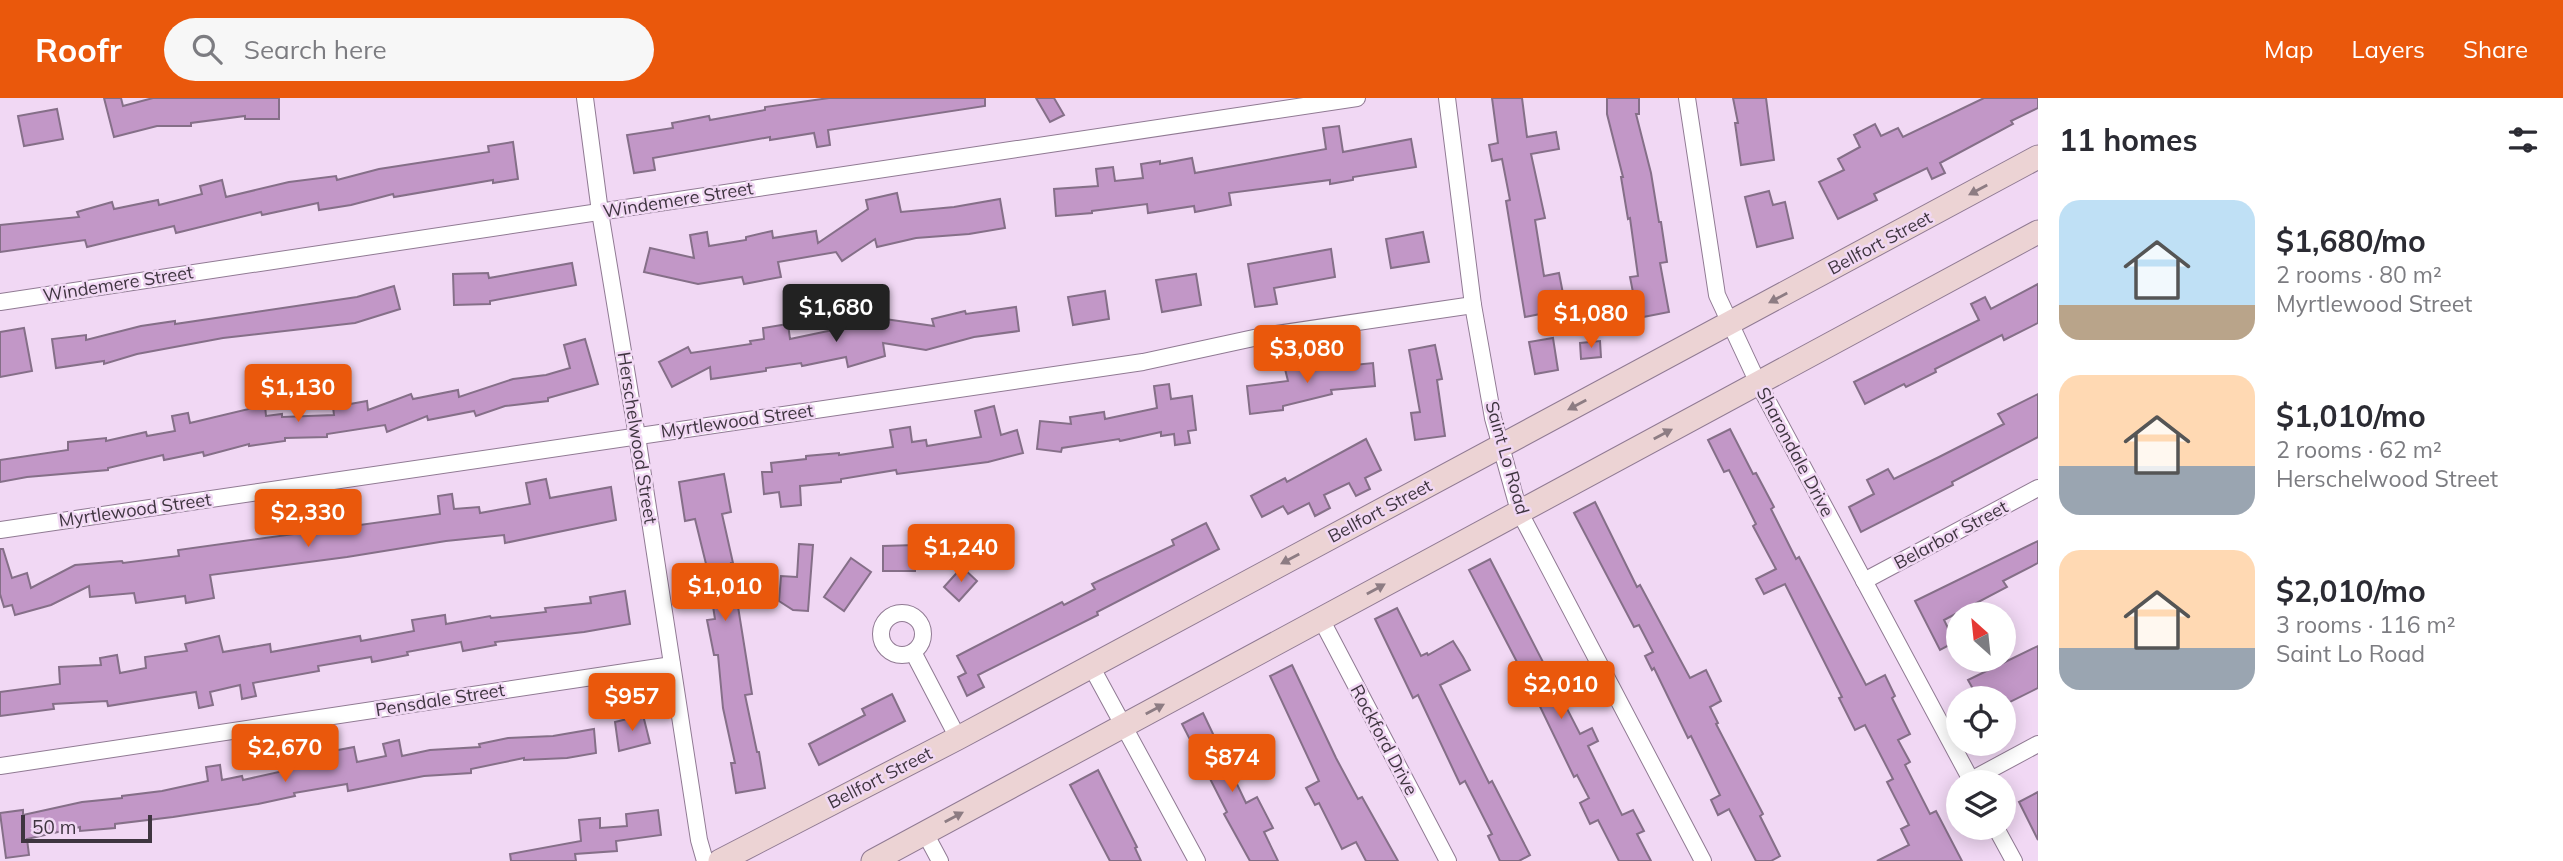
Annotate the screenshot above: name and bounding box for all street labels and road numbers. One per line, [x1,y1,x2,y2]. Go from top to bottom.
street label: Windemere Street [601,176,755,223]
street label: Bellfort Street [1824,206,1936,280]
street label: Windemere Street [41,260,195,307]
street label: Herschelwood Street [613,350,662,526]
street label: Sharondale Drive [1752,383,1839,521]
street label: Myrtlewood Street [659,398,815,443]
street label: Saint Lo Road [1480,399,1535,517]
street label: Bellfort Street [1324,474,1436,548]
street label: Myrtlewood Street [57,487,213,532]
street label: Belarbor Street [1890,495,2012,574]
street label: Pensdale Street [374,678,506,721]
street label: Rockford Drive [1346,680,1423,799]
street label: Bellfort Street [824,741,936,814]

